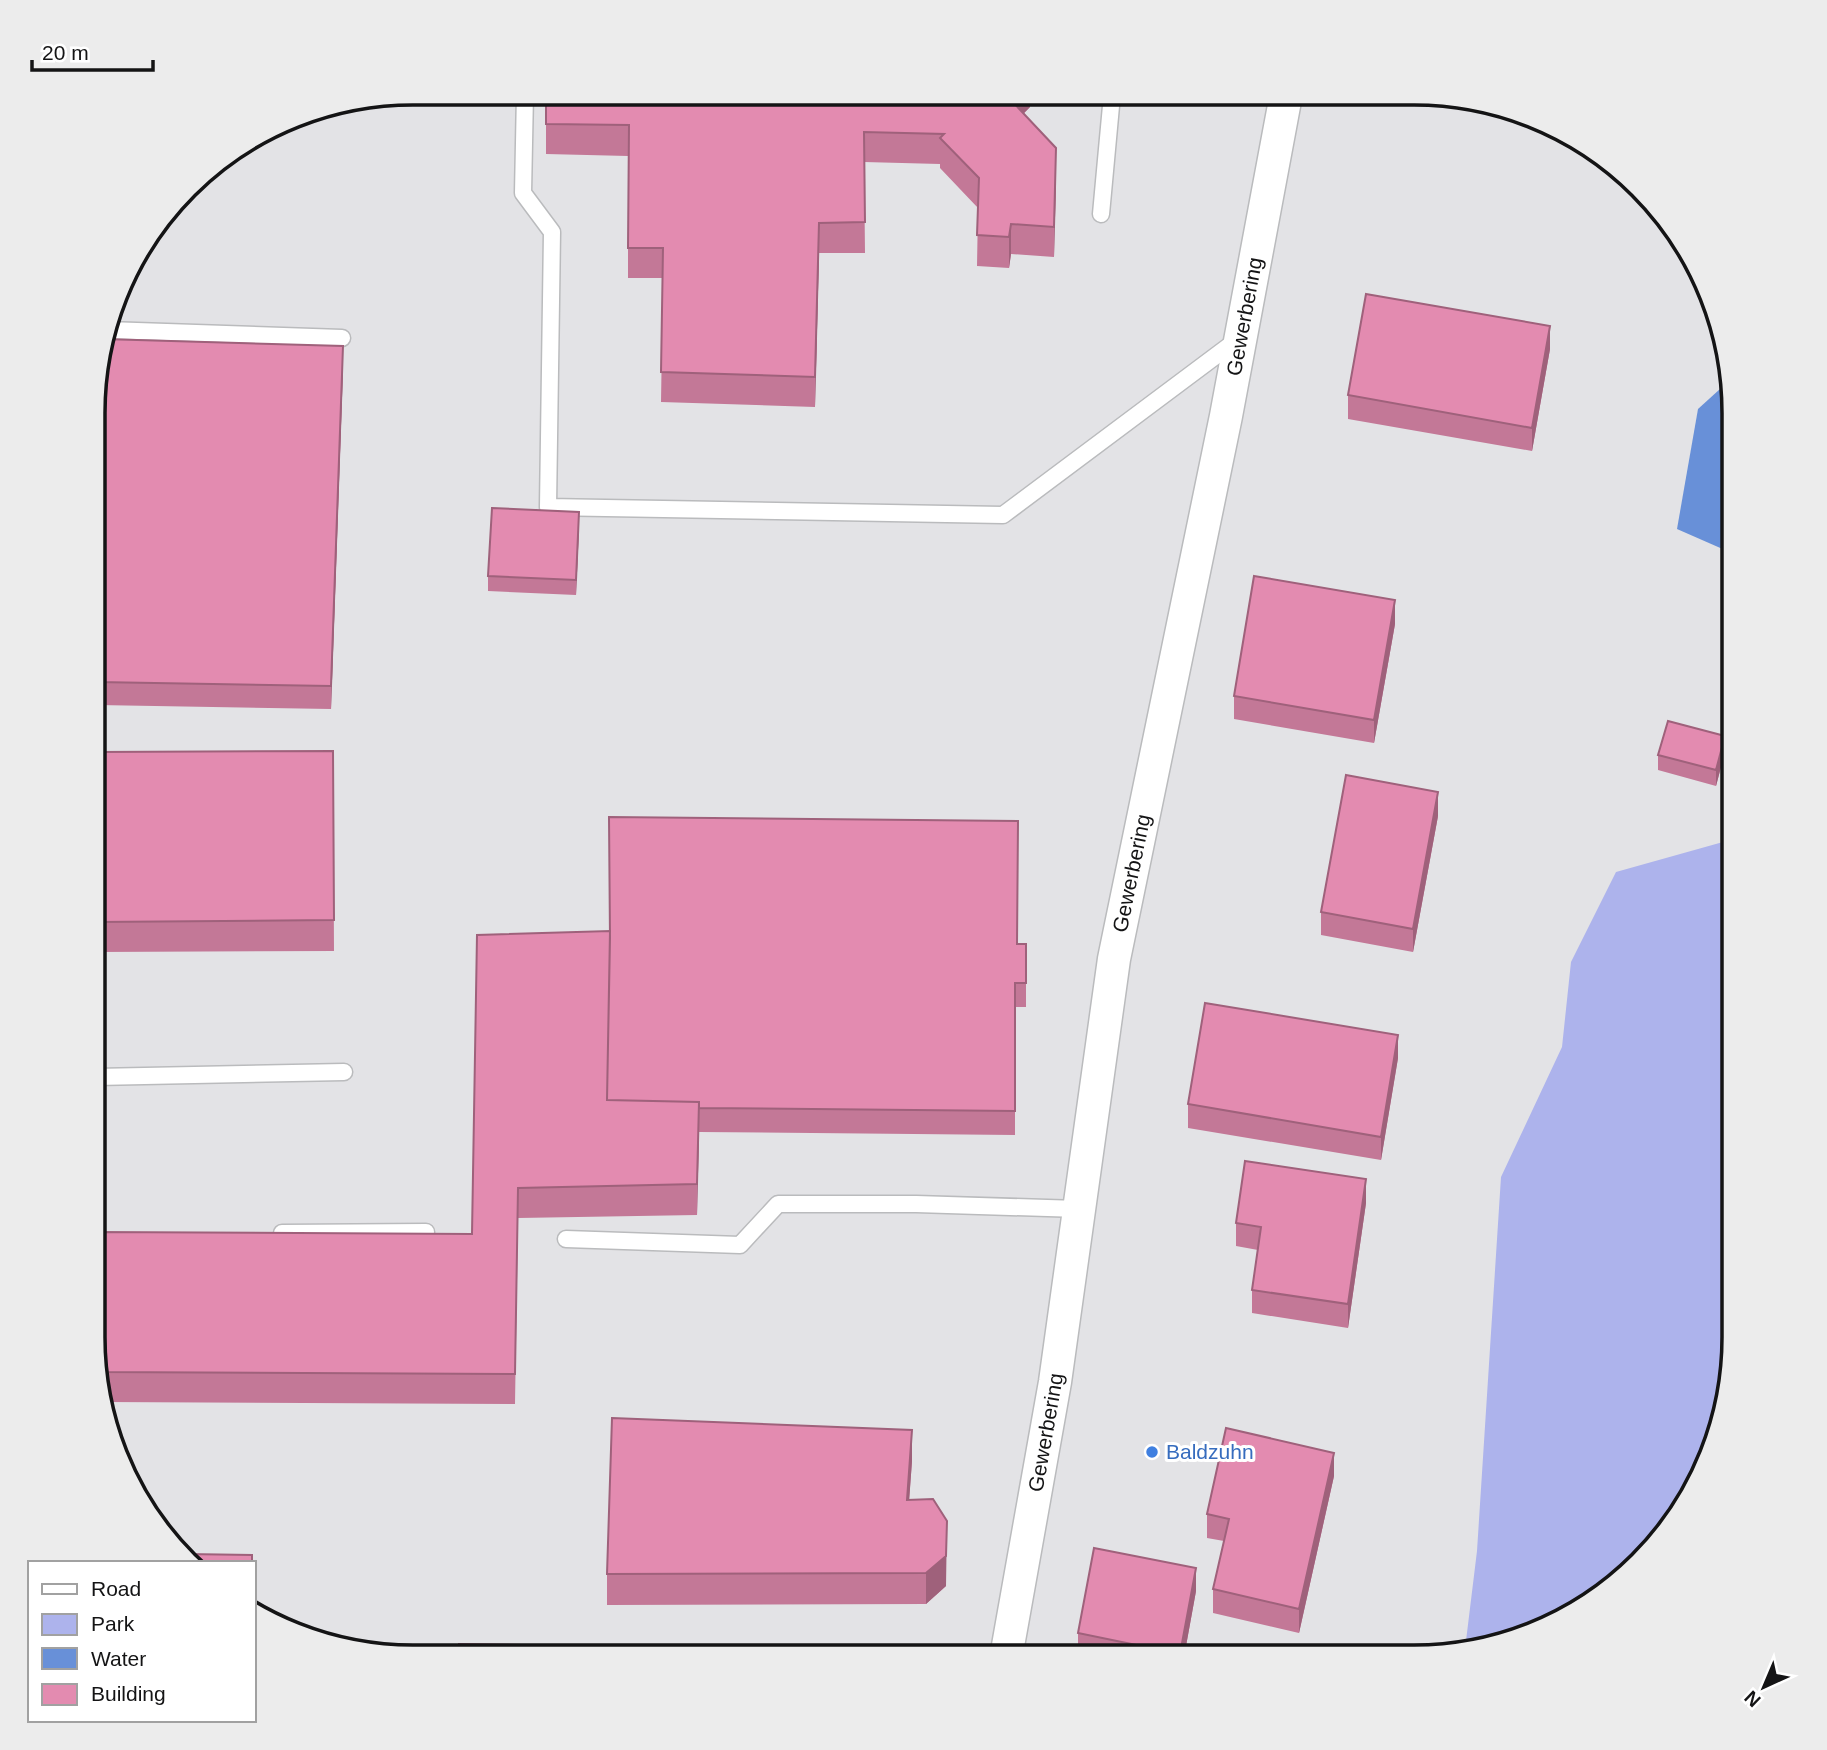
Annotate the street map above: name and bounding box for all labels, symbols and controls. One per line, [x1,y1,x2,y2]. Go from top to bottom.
scale bar [32,28,152,72]
text: 20 m [42,41,89,64]
street label: Gewerbering [1222,255,1266,378]
street label: Gewerbering [1108,812,1155,934]
street label: Gewerbering [1024,1372,1067,1494]
place label: Baldzuhn [1166,1440,1254,1463]
marker: Baldzuhn [1144,1444,1160,1460]
legend [28,1561,256,1722]
text: Road [91,1577,141,1600]
text: Park [91,1612,135,1635]
text: Water [91,1647,146,1670]
north arrow [1729,1652,1799,1722]
text: Building [91,1682,166,1705]
text: N [1740,1687,1765,1711]

